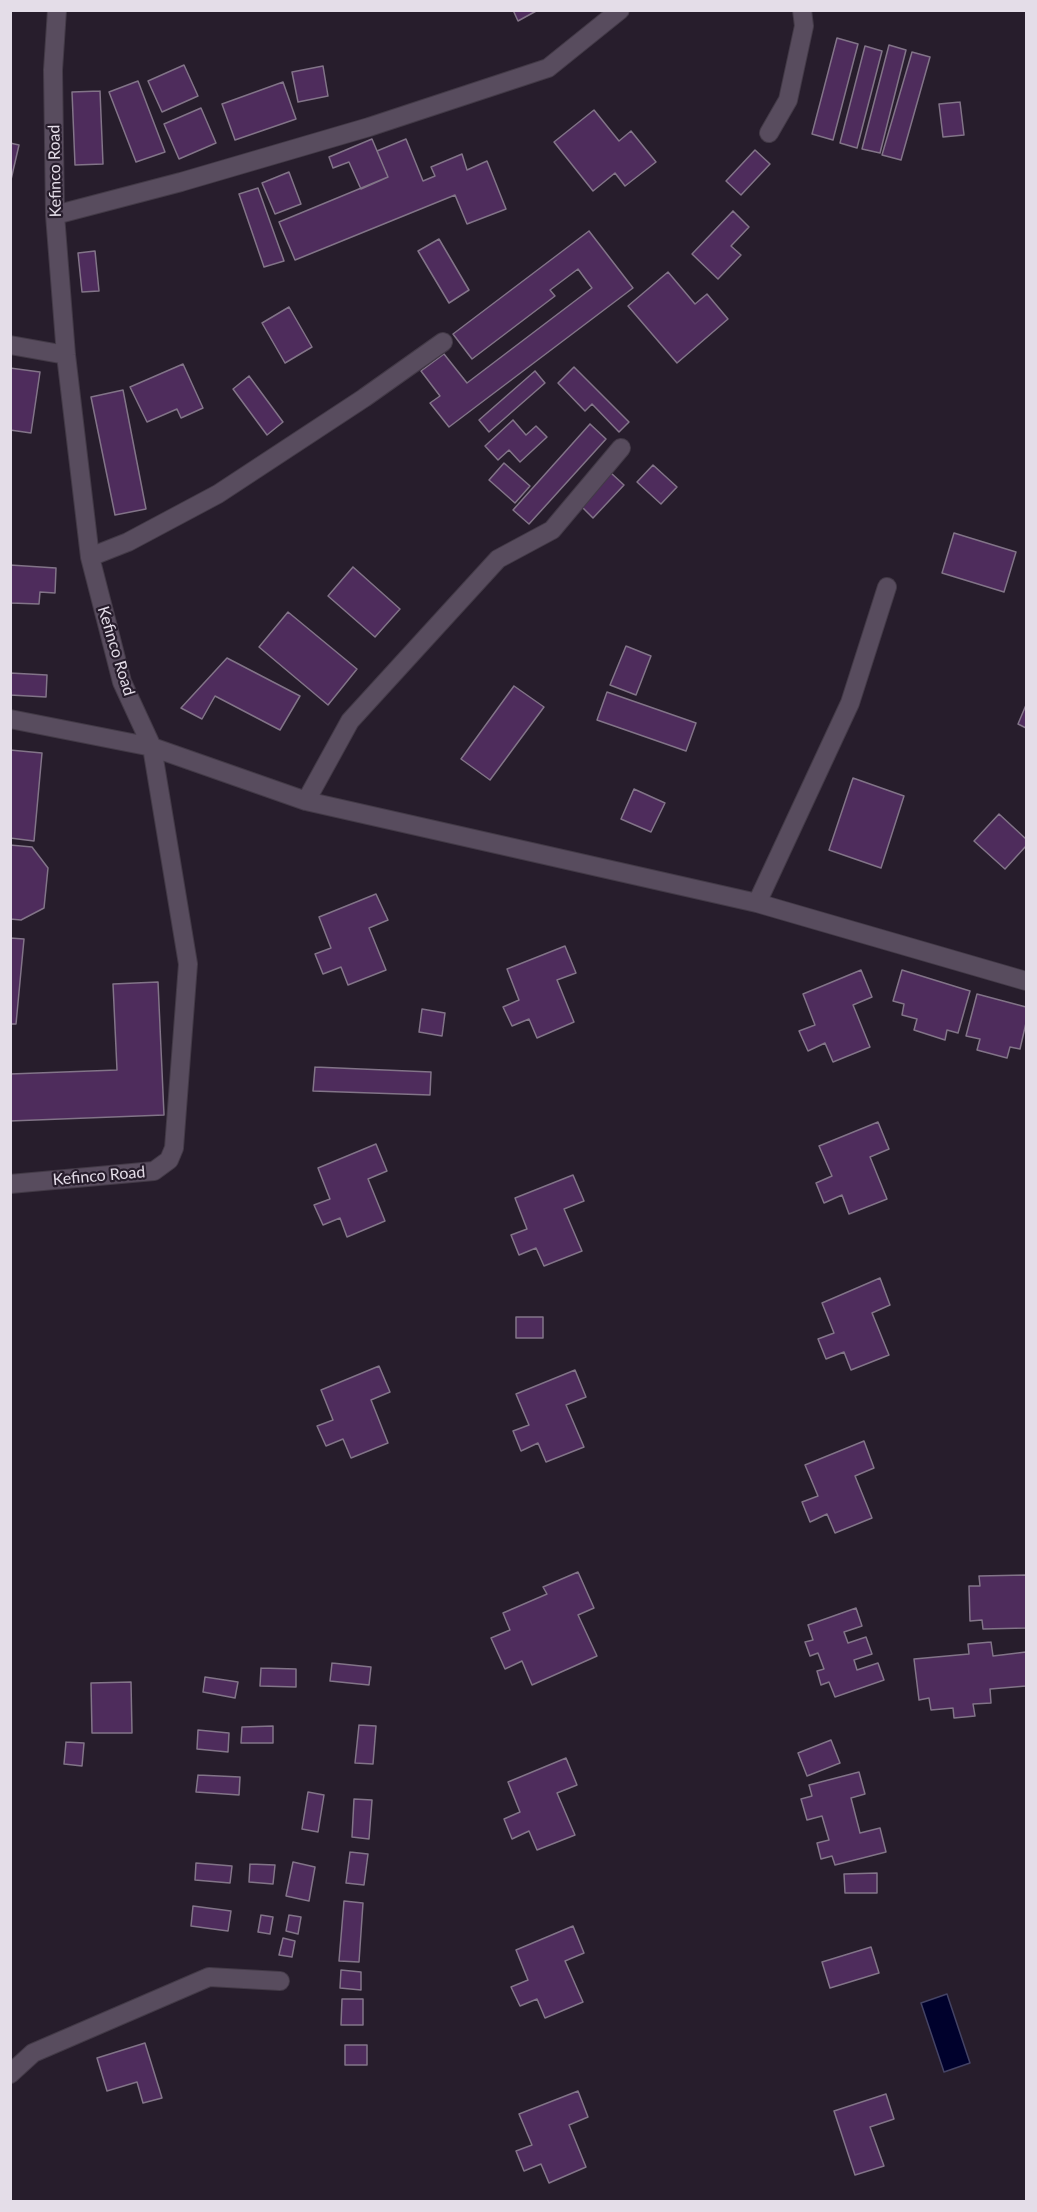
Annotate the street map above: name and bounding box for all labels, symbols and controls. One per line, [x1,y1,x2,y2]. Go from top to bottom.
street label: Kefinco Road [45,125,65,217]
street label: Kefinco Road [93,604,139,698]
street label: Kefinco Road [52,1162,146,1190]

